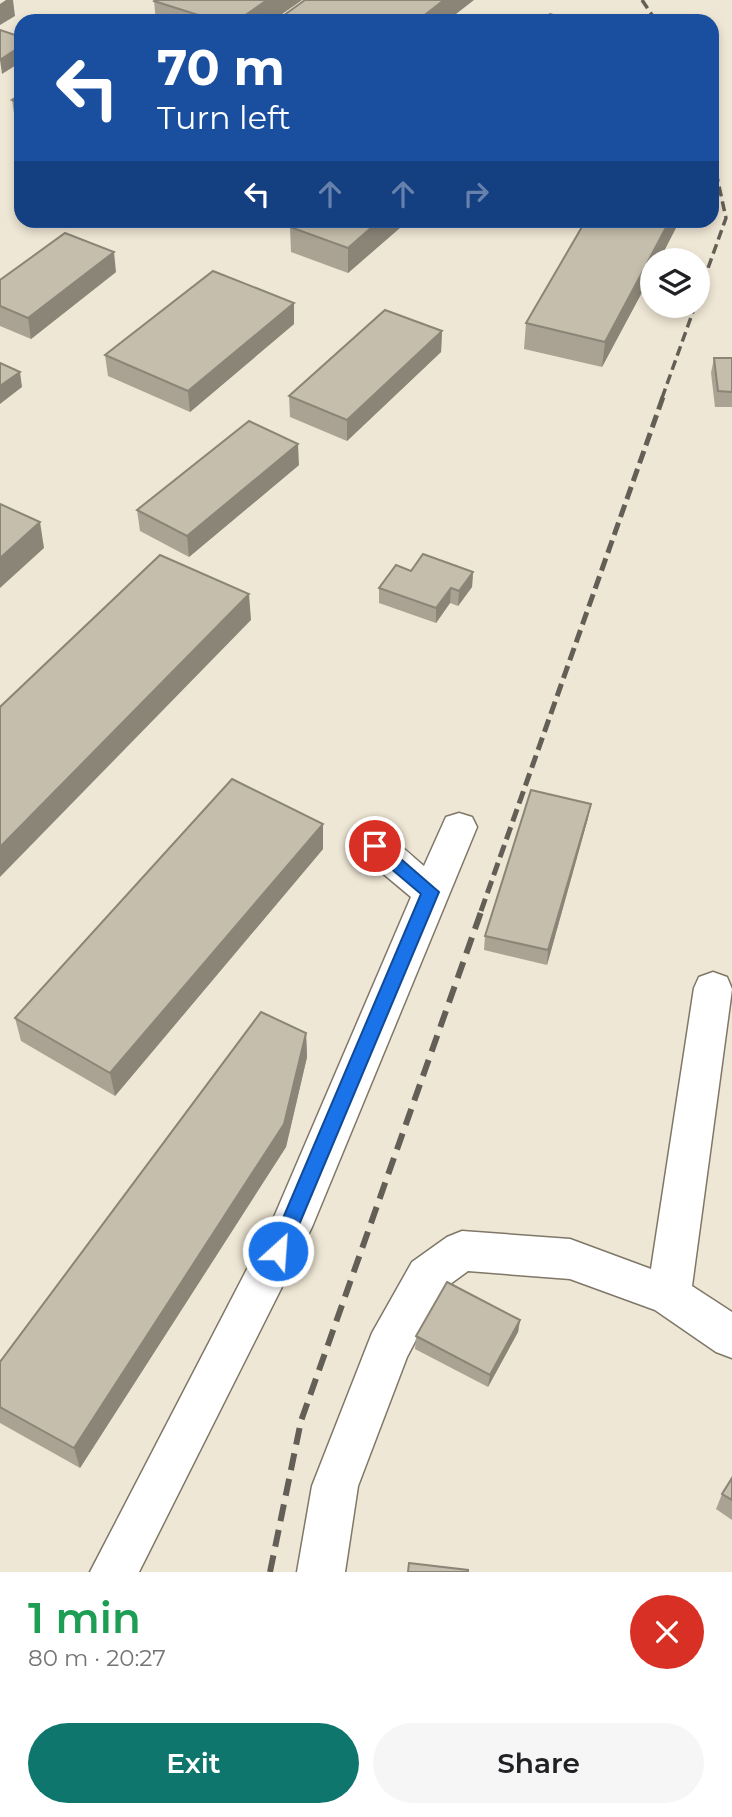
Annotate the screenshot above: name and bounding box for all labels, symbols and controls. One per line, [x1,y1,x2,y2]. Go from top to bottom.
text: 70 m [157,38,285,97]
icon: left [42,42,133,133]
text: Turn left [157,98,291,137]
icon: left [238,175,276,213]
icon: ahead [311,175,349,213]
icon: ahead [384,175,422,213]
icon: right [457,175,495,213]
map controls [640,248,710,318]
button: layers [640,248,710,318]
pin [345,816,405,876]
icon: arrive [356,827,394,865]
position arrow [241,1214,315,1288]
text: 1 min [28,1592,141,1644]
button: close [630,1595,704,1669]
text: 80 m · 20:27 [28,1644,166,1672]
button: Exit [28,1723,359,1803]
button: Share [373,1723,704,1803]

